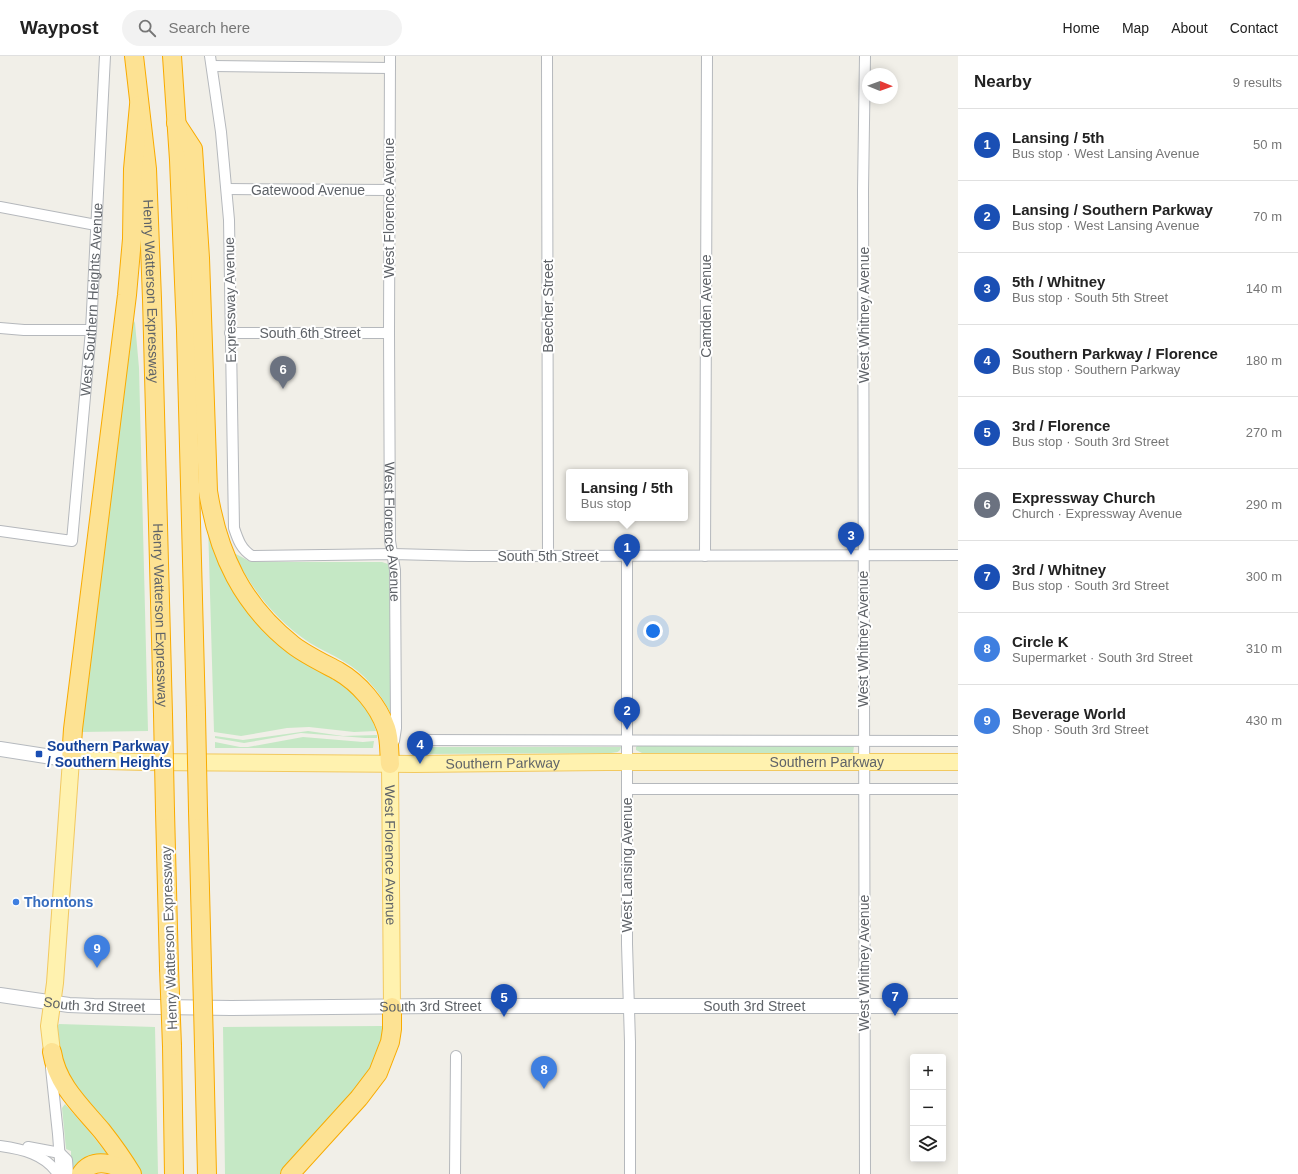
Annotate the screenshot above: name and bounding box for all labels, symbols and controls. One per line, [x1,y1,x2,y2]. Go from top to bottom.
search box [122,10,402,46]
text: Waypost [20,17,98,38]
icon: search [136,17,158,39]
text: Search here [168,19,250,36]
text: Home [1063,20,1100,36]
text: Map [1122,20,1149,36]
text: About [1171,20,1208,36]
text: Contact [1230,20,1278,36]
north arrow [862,68,898,104]
text: Nearby [974,72,1032,91]
text: 9 results [1233,75,1282,90]
text: Lansing / 5th [1012,129,1105,146]
text: 1 [983,137,991,152]
text: 50 m [1253,137,1282,152]
street label: West Florence Avenue [381,138,397,278]
text: Bus stop · West Lansing Avenue [1012,146,1199,161]
street label: Gatewood Avenue [251,182,365,198]
street label: Henry Watterson Expressway [140,199,162,383]
text: Lansing / Southern Parkway [1012,201,1213,218]
street label: West Southern Heights Avenue [77,202,106,397]
text: 2 [983,209,991,224]
text: 70 m [1253,209,1282,224]
text: Bus stop · West Lansing Avenue [1012,218,1199,233]
street label: Expressway Avenue [221,237,239,363]
street label: West Whitney Avenue [856,247,872,383]
street label: Camden Avenue [698,254,714,358]
street label: Beecher Street [540,259,556,353]
text: 5th / Whitney [1012,273,1105,290]
text: 3 [983,281,991,296]
text: 140 m [1246,281,1282,296]
text: Bus stop · South 5th Street [1012,290,1168,305]
street label: South 6th Street [259,325,361,341]
text: Southern Parkway / Florence [1012,345,1218,362]
text: 4 [983,353,991,368]
text: 180 m [1246,353,1282,368]
pin: 6 [270,356,296,389]
text: Bus stop · Southern Parkway [1012,362,1180,377]
text: 3rd / Florence [1012,417,1110,434]
text: 5 [983,425,991,440]
text: 270 m [1246,425,1282,440]
text: Bus stop · South 3rd Street [1012,434,1169,449]
street label: West Florence Avenue [382,462,403,602]
popup [566,469,688,521]
text: Lansing / 5th [581,479,673,496]
text: Expressway Church [1012,489,1155,506]
text: Bus stop [581,496,631,511]
text: 6 [983,497,991,512]
text: 290 m [1246,497,1282,512]
text: Church · Expressway Avenue [1012,506,1182,521]
pin: 3 [838,522,864,555]
street label: Henry Watterson Expressway [150,523,171,707]
pin: 1 [614,534,640,567]
street label: South 5th Street [497,548,599,564]
text: 3rd / Whitney [1012,561,1106,578]
text: 7 [983,569,991,584]
text: 300 m [1246,569,1282,584]
street label: West Whitney Avenue [855,571,871,707]
text: Bus stop · South 3rd Street [1012,578,1169,593]
your location [643,621,663,641]
text: Circle K [1012,633,1069,650]
text: 8 [983,641,991,656]
text: 310 m [1246,641,1282,656]
text: Supermarket · South 3rd Street [1012,650,1193,665]
pin: 2 [614,697,640,730]
text: Beverage World [1012,705,1126,722]
text: 9 [983,713,991,728]
text: 430 m [1246,713,1282,728]
text: Shop · South 3rd Street [1012,722,1149,737]
pin: 4 [407,731,433,764]
place label: Southern Parkway / Southern Heights [47,738,172,770]
marker: Southern Parkway / Southern Heights [34,749,44,759]
street label: Southern Parkway [445,754,560,772]
street label: Southern Parkway [770,754,884,770]
street label: West Florence Avenue [382,785,399,926]
street label: West Lansing Avenue [619,797,635,932]
street label: Henry Watterson Expressway [158,846,180,1030]
place label: Thorntons [24,894,93,910]
street label: West Whitney Avenue [856,895,872,1031]
marker: Thorntons [11,897,21,907]
pin: 9 [84,935,110,968]
pin: 7 [882,983,908,1016]
pin: 5 [491,984,517,1017]
street label: South 3rd Street [42,993,146,1015]
street label: South 3rd Street [379,998,481,1015]
street label: South 3rd Street [703,998,805,1014]
map controls [910,1054,946,1162]
button: + [910,1054,946,1090]
pin: 8 [531,1056,557,1089]
button: − [910,1090,946,1126]
button: layers [910,1126,946,1162]

